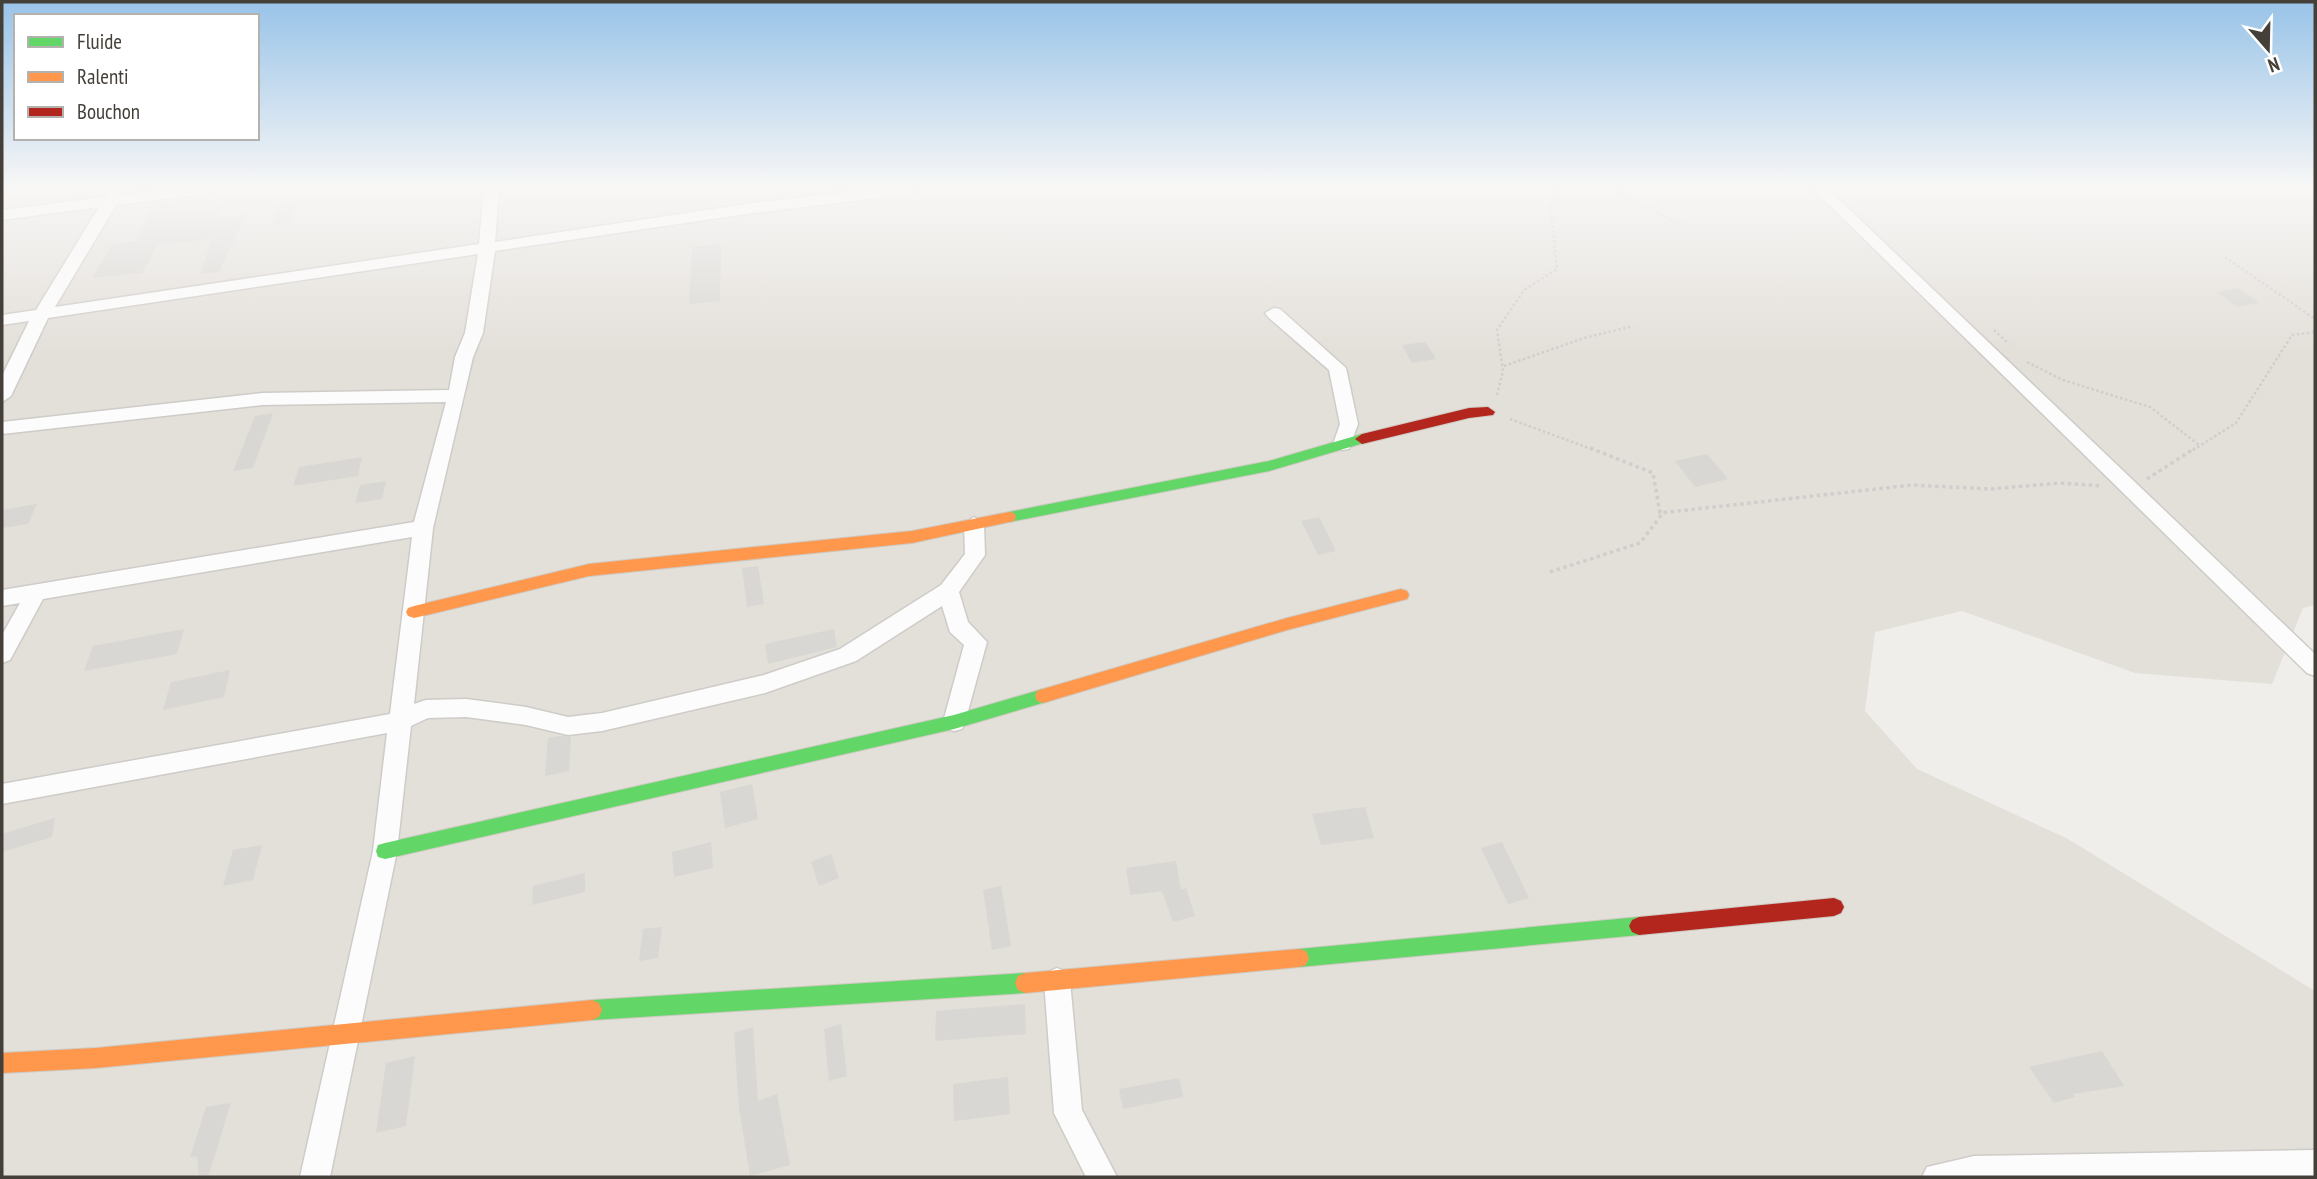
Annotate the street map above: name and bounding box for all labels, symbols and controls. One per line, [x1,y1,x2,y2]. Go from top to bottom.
legend [14,14,259,140]
north arrow [2233,14,2303,84]
text: Fluide [77,28,122,55]
text: N [2265,52,2283,78]
text: Ralenti [77,63,129,90]
text: Bouchon [77,98,140,125]

